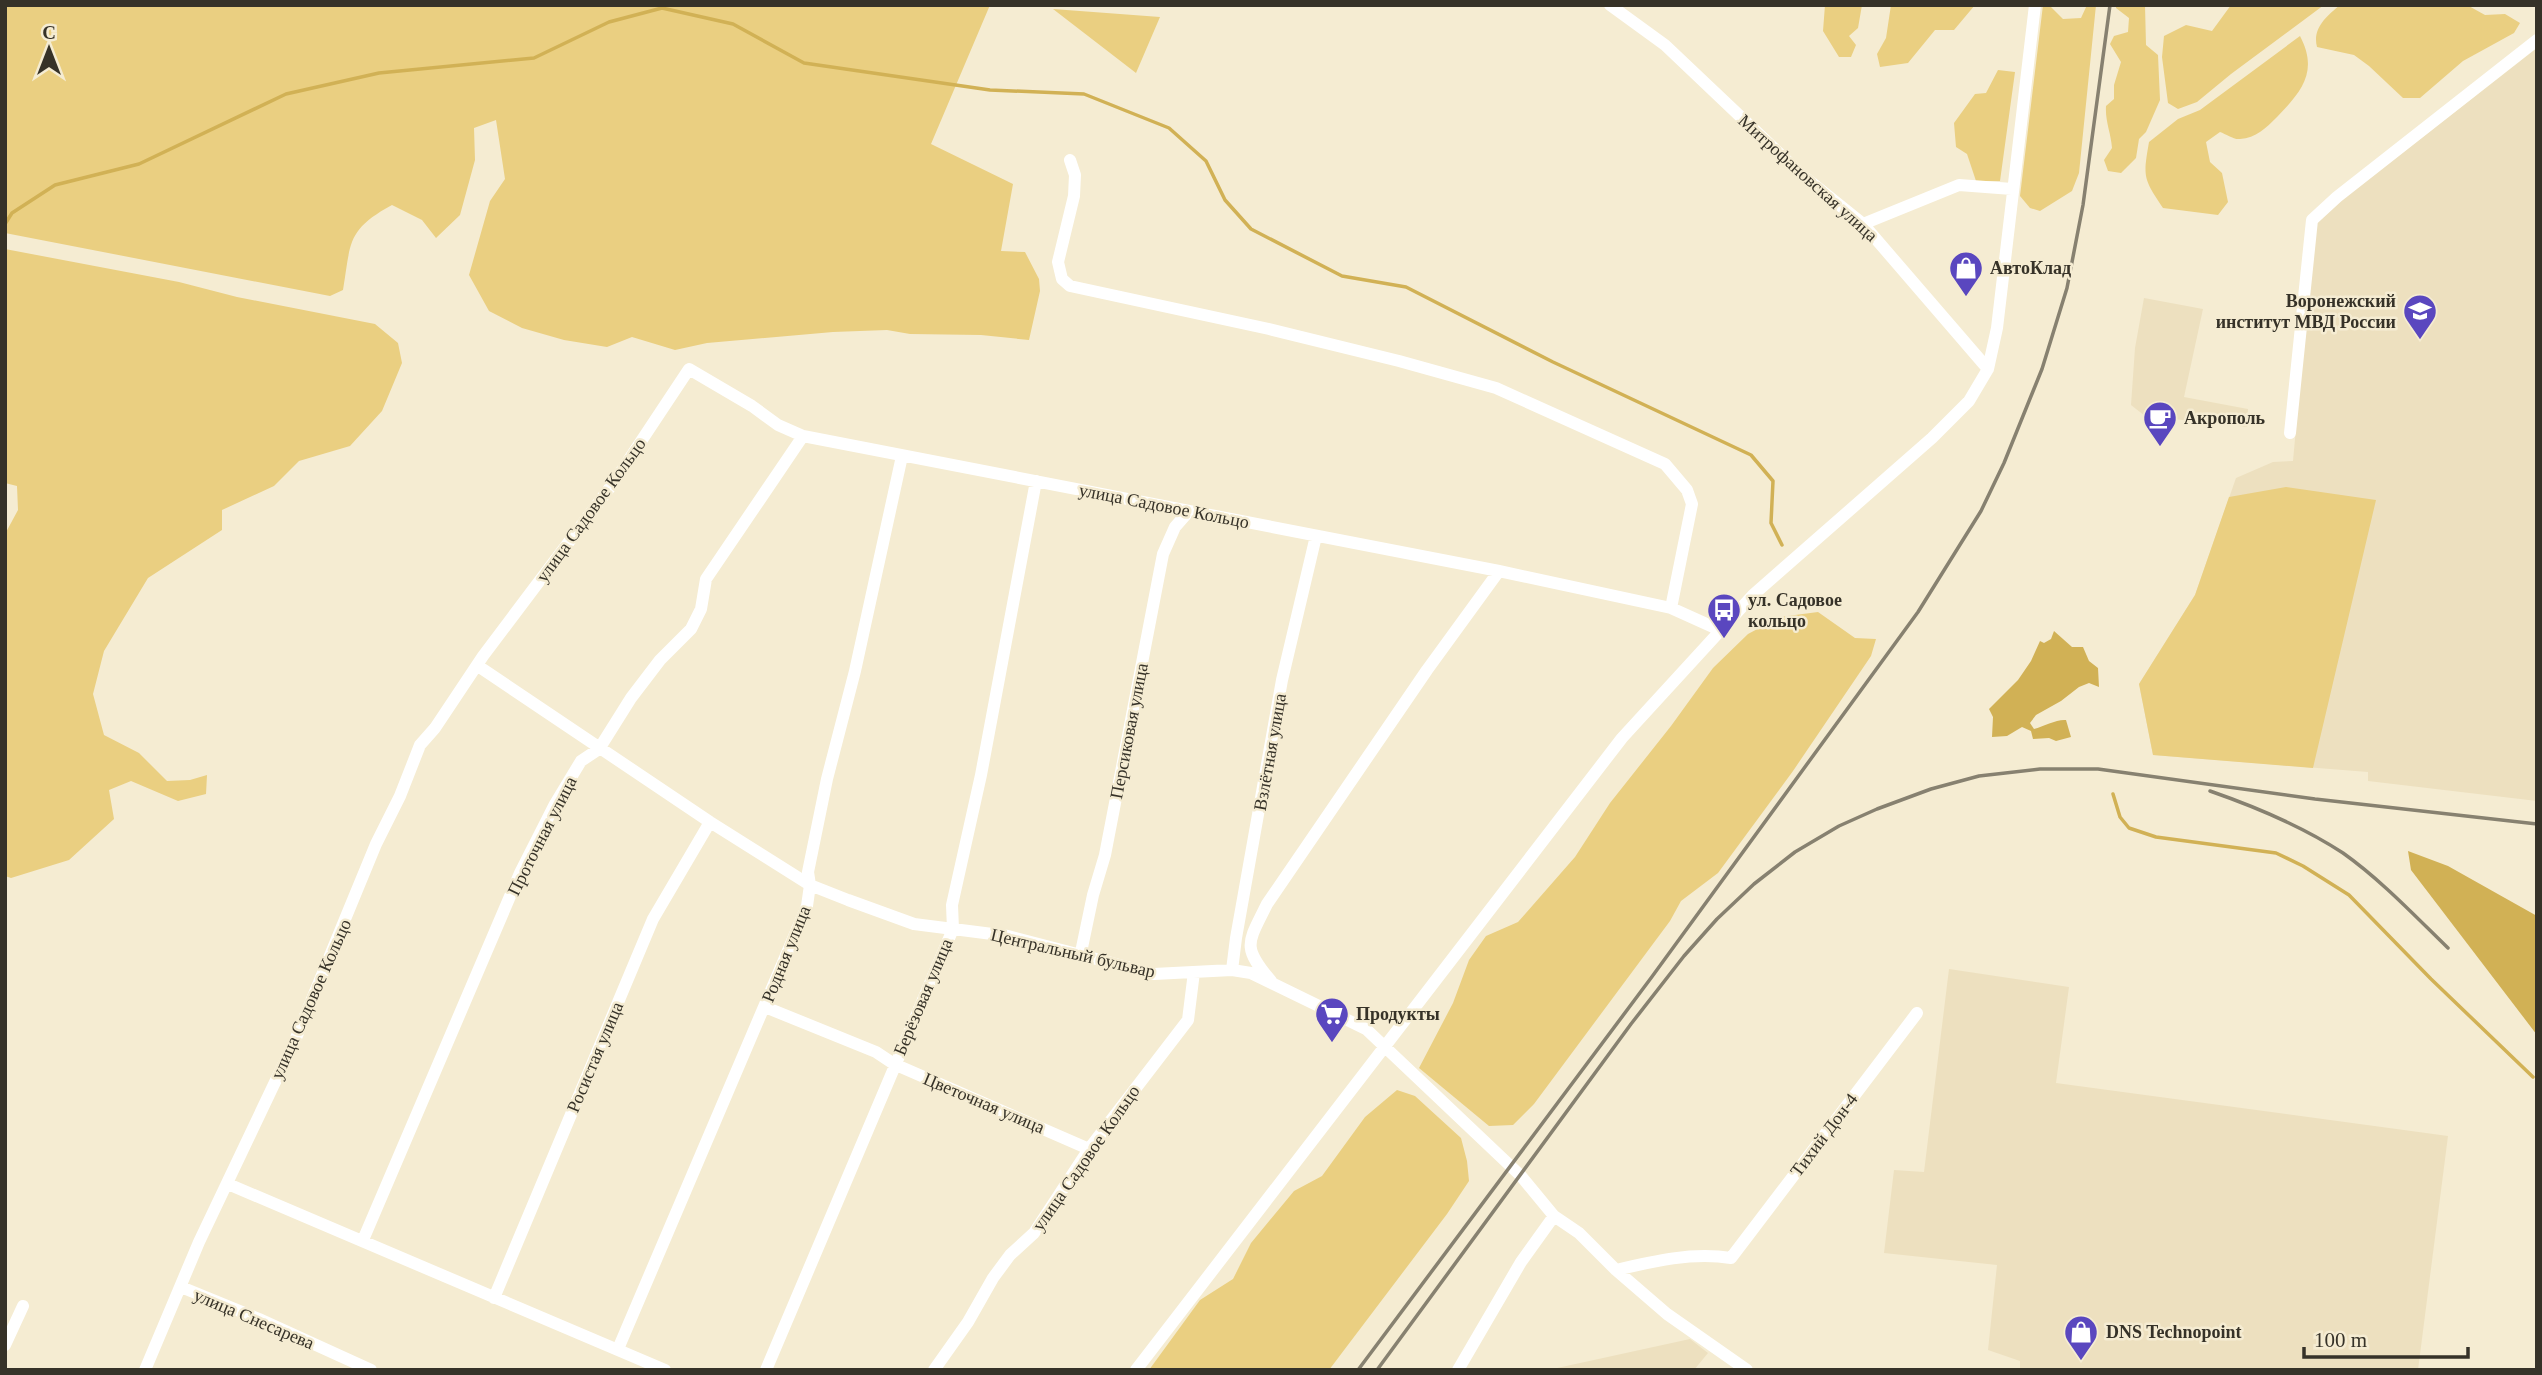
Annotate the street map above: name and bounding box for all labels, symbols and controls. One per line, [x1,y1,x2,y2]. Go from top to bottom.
north arrow [14,14,84,84]
text: С [42,22,56,43]
street label: Митрофановская улица [1734,110,1882,246]
shop icon: АвтоКлад [1947,249,1985,298]
place label: АвтоКлад [1990,258,2071,278]
place label: Воронежский институт МВД России [2216,291,2396,332]
school or university icon: Воронежский институт МВД России [2401,292,2439,341]
cafe icon: Акрополь [2141,399,2179,448]
place label: Акрополь [2184,408,2266,428]
street label: улица Садовое Кольцо [532,434,650,586]
street label: улица Садовое Кольцо [1077,480,1251,532]
place label: ул. Садовое кольцо [1748,590,1842,631]
bus stop icon: ул. Садовое кольцо [1705,591,1743,640]
street label: Персиковая улица [1106,661,1152,801]
street label: Взлётная улица [1250,692,1290,812]
street label: Проточная улица [503,773,581,899]
street label: Родная улица [758,903,814,1005]
street label: улица Садовое Кольцо [267,916,355,1082]
street label: Центральный бульвар [989,924,1157,982]
street label: Берёзовая улица [889,936,957,1058]
supermarket icon: Продукты [1313,995,1351,1044]
street label: Росистая улица [563,999,627,1115]
place label: Продукты [1356,1004,1440,1024]
street label: Цветочная улица [921,1069,1047,1137]
street label: улица Садовое Кольцо [1028,1081,1144,1235]
street label: Тихий Дон-4 [1786,1090,1862,1180]
street label: улица Снесарева [191,1285,317,1353]
shop icon: DNS Technopoint [2062,1313,2100,1362]
scale bar [2304,1316,2468,1360]
place label: DNS Technopoint [2106,1322,2242,1342]
text: 100 m [2314,1328,2367,1352]

